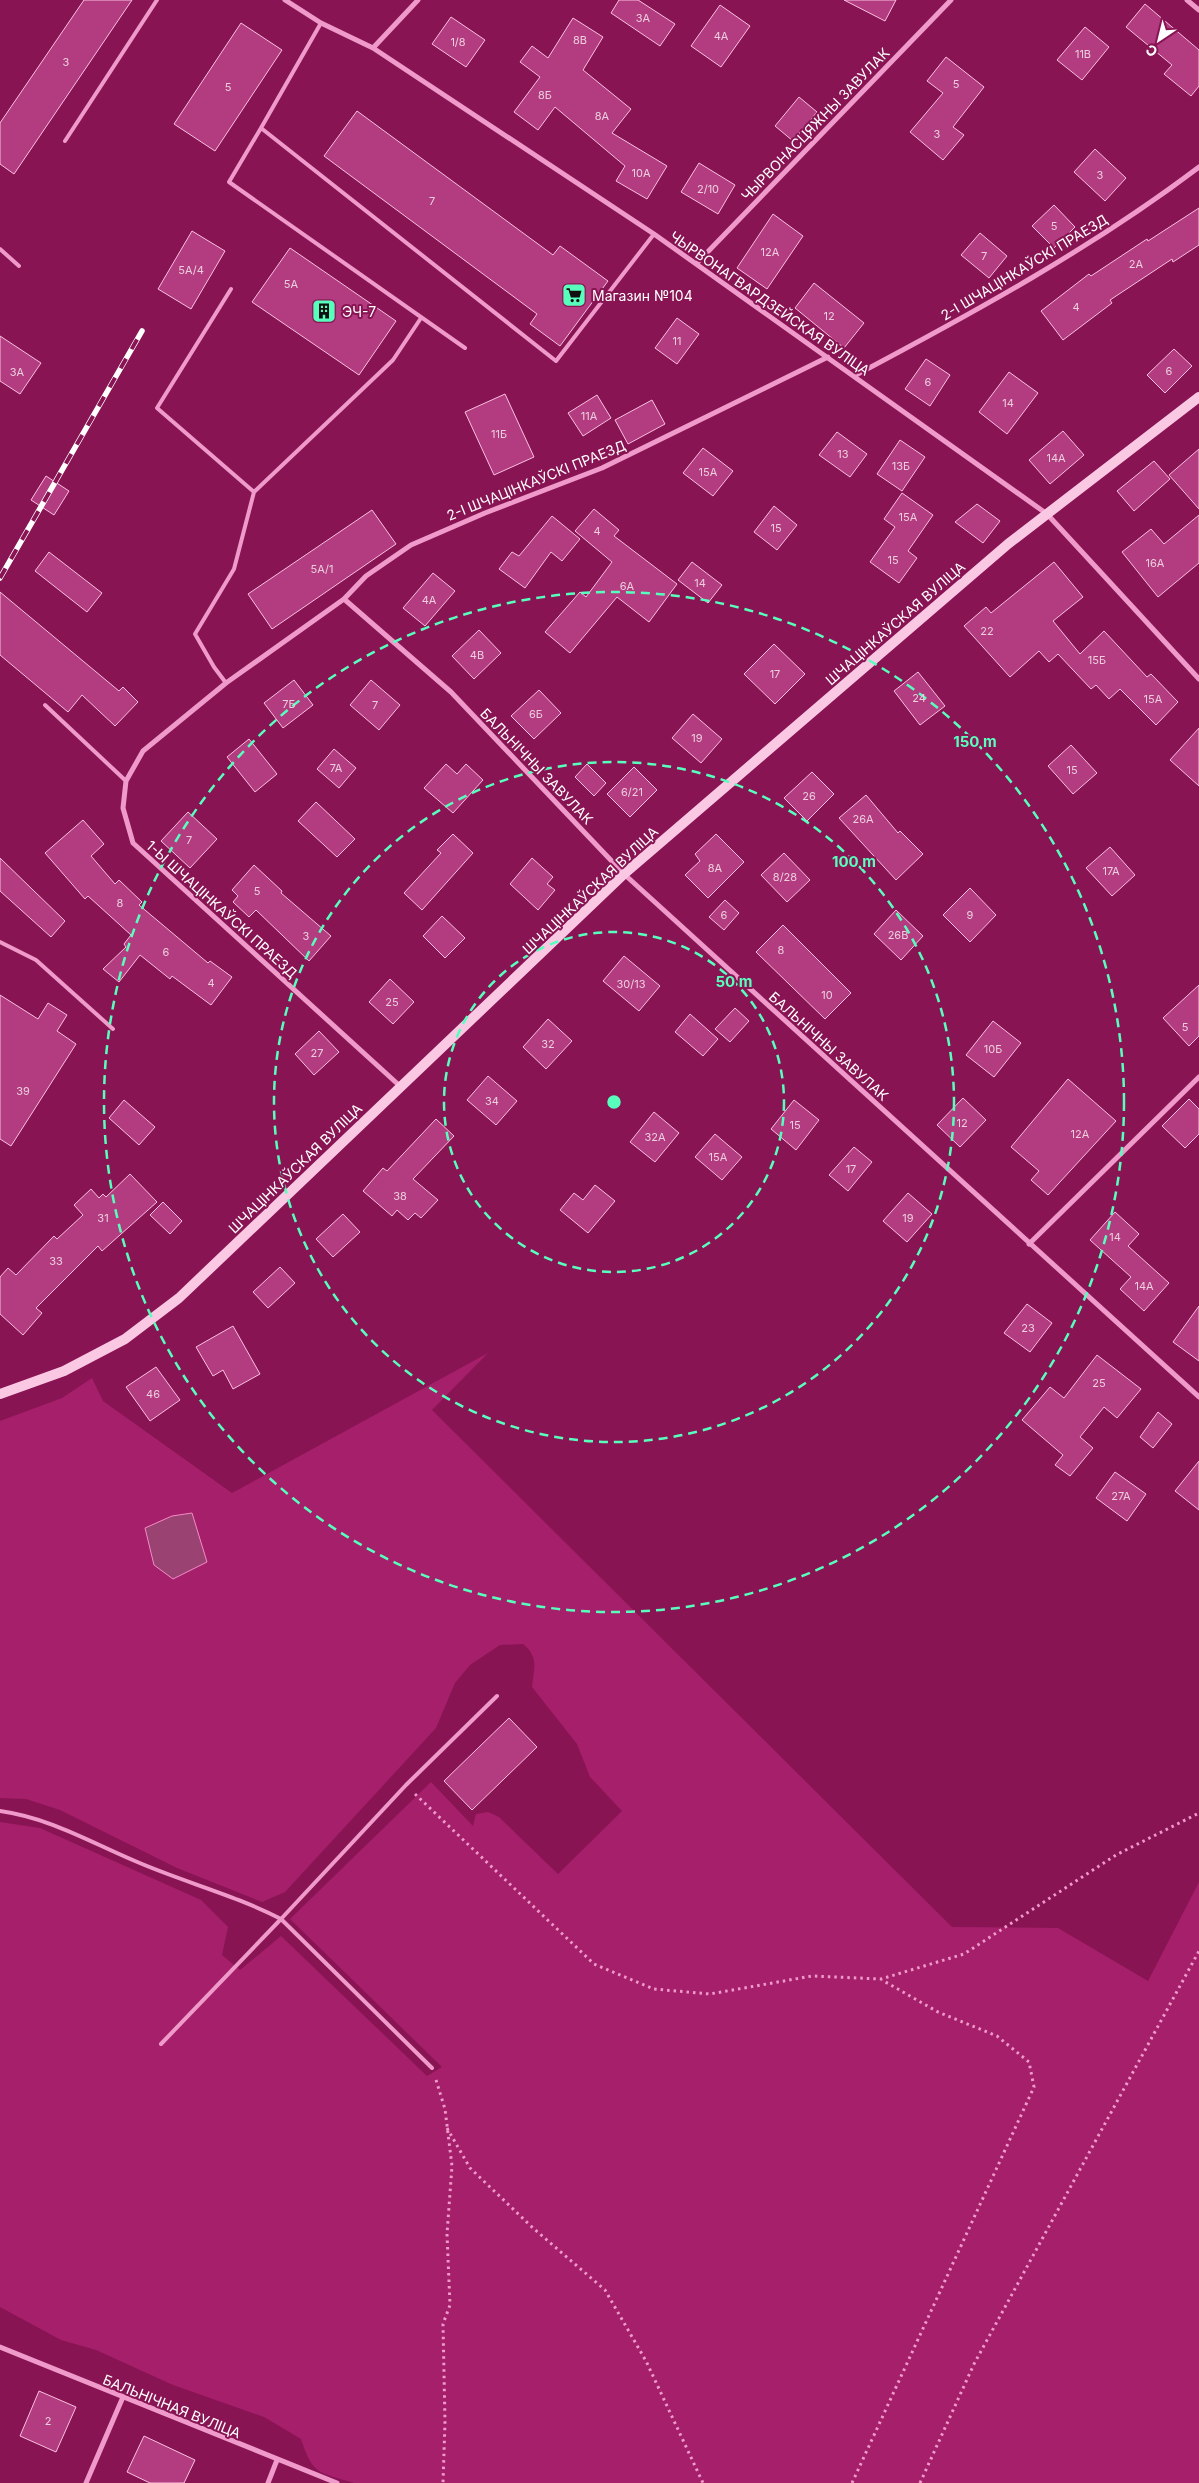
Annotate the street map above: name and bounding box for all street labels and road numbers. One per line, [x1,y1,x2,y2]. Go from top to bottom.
street label: ЧЫРВОНАСЦЯЖНЫ ЗАВУЛАК [737,44,893,204]
street label: 2-І ШЧАЦІНКАЎСКІ ПРАЕЗД [937,210,1110,324]
street label: ЧЫРВОНАГВАРДЗЕЙСКАЯ ВУЛІЦА [667,226,874,379]
street label: 2-І ШЧАЦІНКАЎСКІ ПРАЕЗД [444,435,628,524]
street label: ШЧАЦІНКАЎСКАЯ ВУЛІЦА [821,557,968,688]
street label: БАЛЬНІЧНЫ ЗАВУЛАК [477,704,597,828]
street label: ШЧАЦІНКАЎСКАЯ ВУЛІЦА [518,822,662,957]
street label: 1-Ы ШЧАЦІНКАЎСКІ ПРАЕЗД [143,836,302,981]
street label: БАЛЬНІЧНЫ ЗАВУЛАК [766,988,893,1104]
street label: ШЧАЦІНКАЎСКАЯ ВУЛІЦА [224,1099,366,1236]
street label: БАЛЬНІЧНАЯ ВУЛІЦА [101,2371,244,2442]

